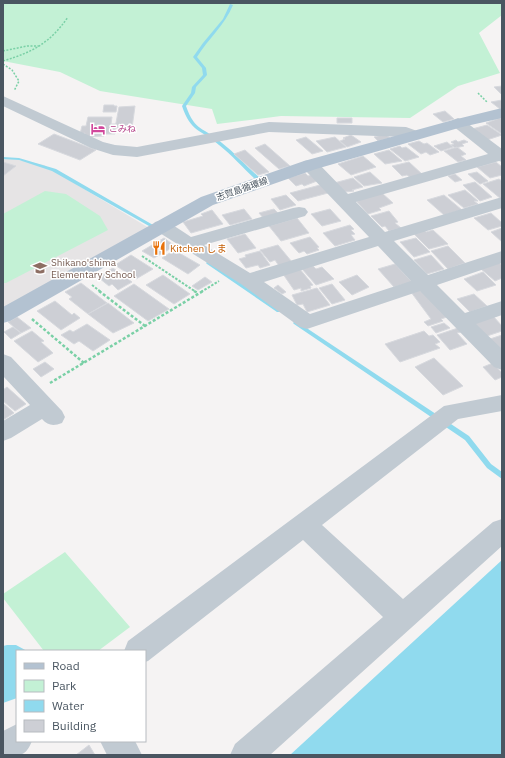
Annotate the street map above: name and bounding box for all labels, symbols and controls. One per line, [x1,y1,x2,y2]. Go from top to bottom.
hotel icon: こみね [90,121,106,137]
place label: こみね [109,123,136,134]
street label: 志賀島循環線 [215,174,270,203]
restaurant icon: Kitchen しま [151,240,167,256]
place label: Kitchen しま [170,242,227,255]
place label: Shikano'shima Elementary School [51,256,136,281]
school or university icon: Shikano'shima Elementary School [32,260,48,276]
legend [16,650,146,742]
text: Road [52,658,80,673]
text: Park [52,678,77,693]
text: Water [52,698,85,713]
text: Building [52,718,97,733]

